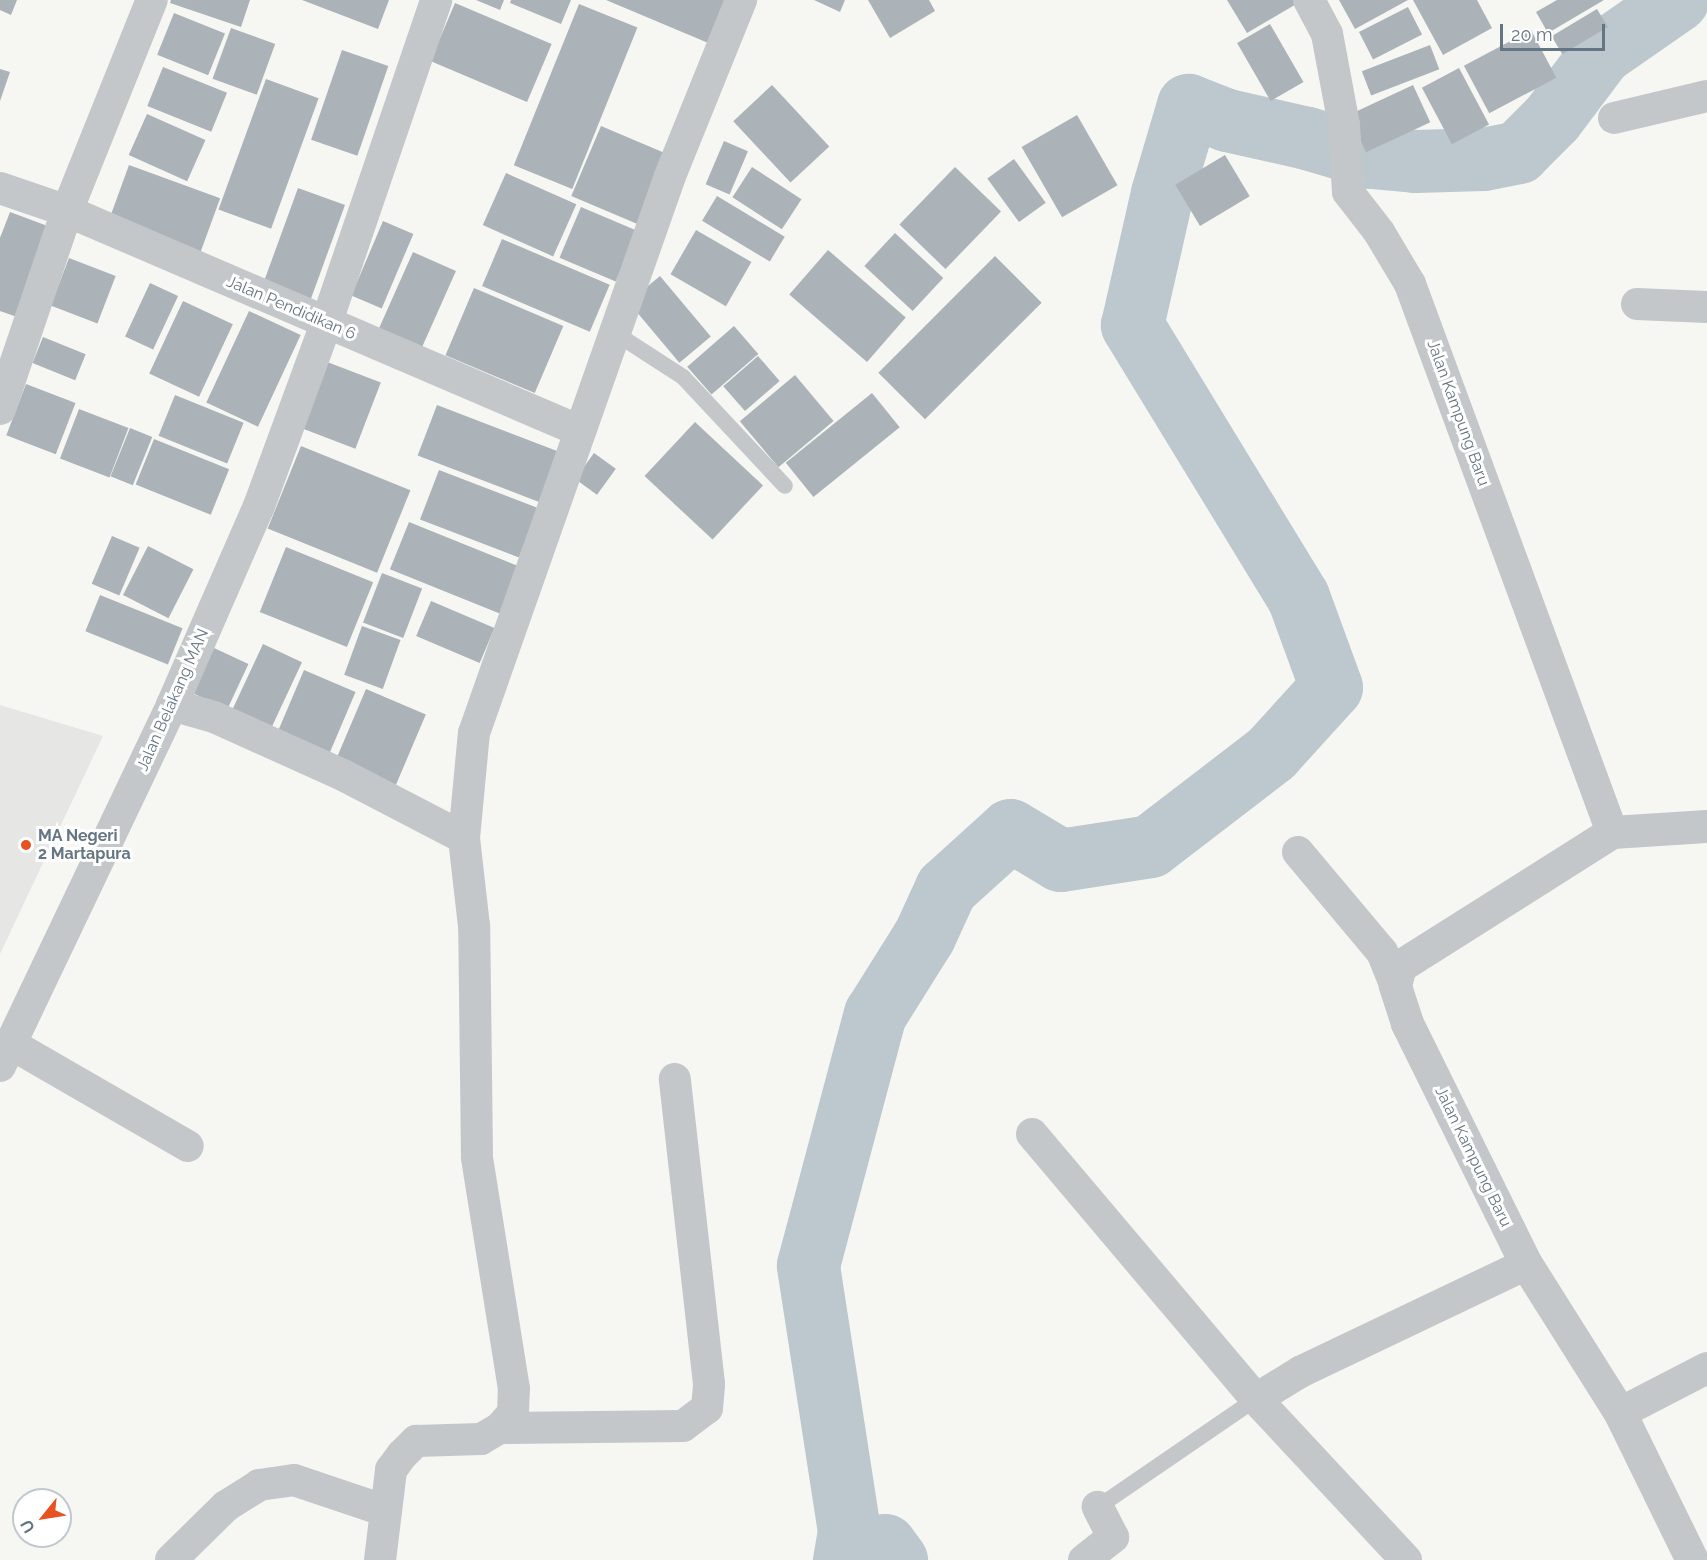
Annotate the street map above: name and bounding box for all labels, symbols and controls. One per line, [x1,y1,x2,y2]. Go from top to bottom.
scale bar [1503,12,1608,50]
text: 20 m [1511,24,1553,45]
street label: Jalan Pendidikan 6 [224,272,358,344]
street label: Jalan Kampung Baru [1423,338,1493,488]
street label: Jalan Belakang MAN [133,626,213,774]
place label: MA Negeri 2 Martapura [38,826,131,864]
marker: MA Negeri 2 Martapura [19,838,33,852]
street label: Jalan Kampung Baru [1431,1084,1515,1230]
north arrow [12,1488,72,1548]
text: U [16,1516,39,1536]

